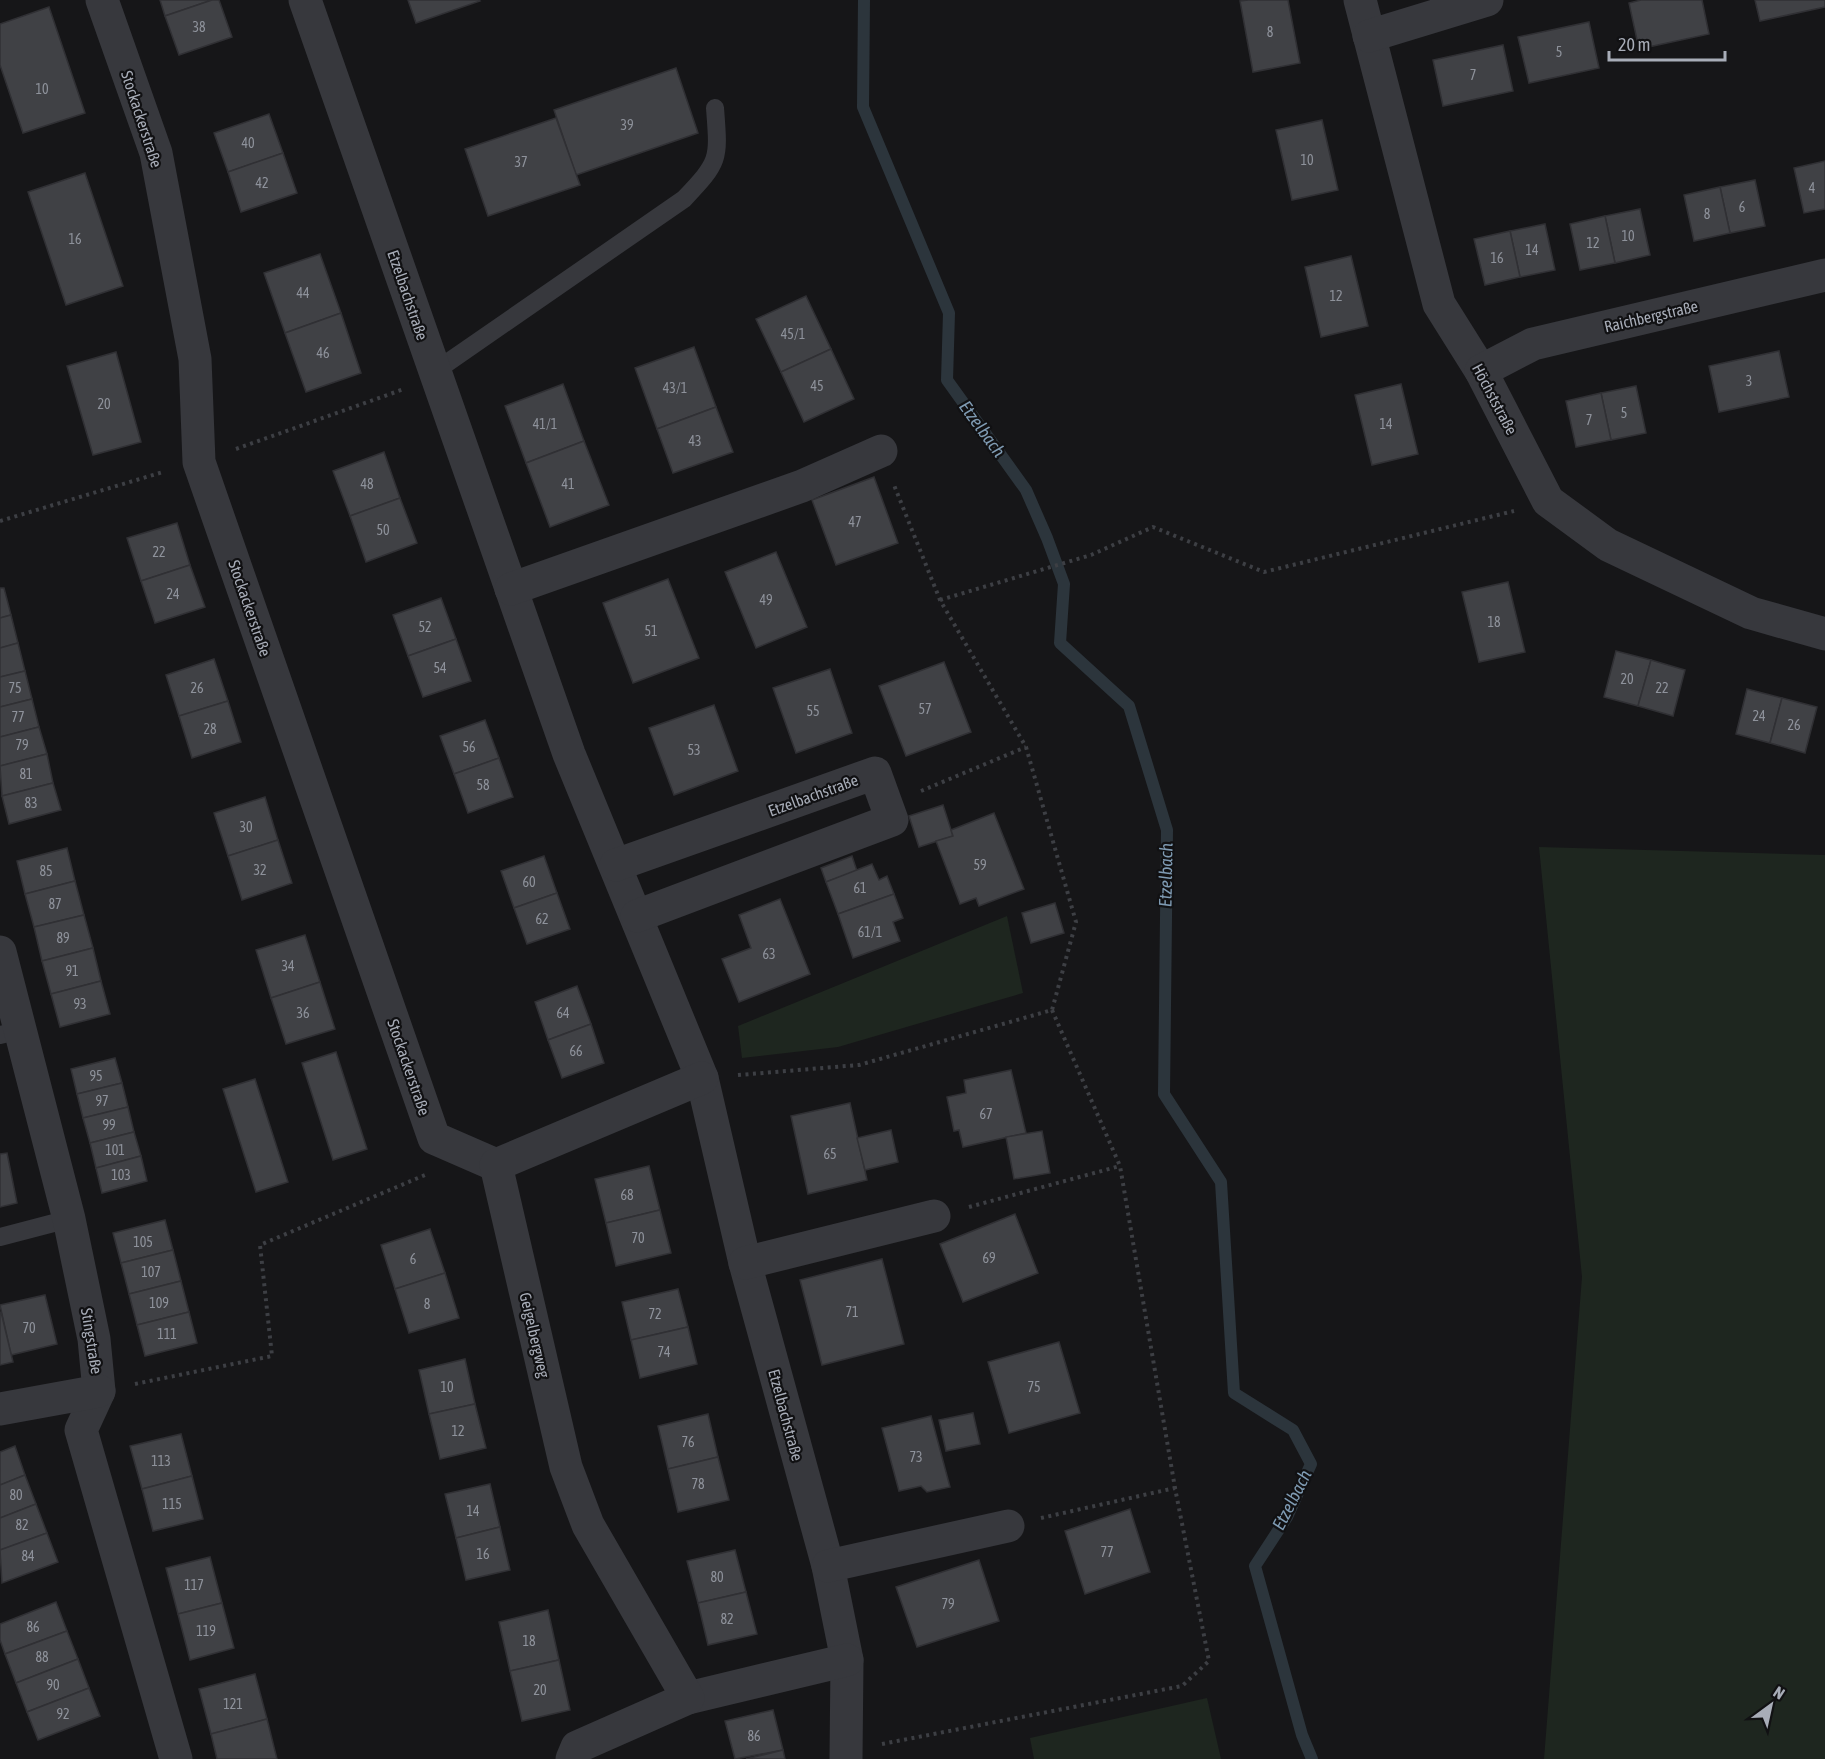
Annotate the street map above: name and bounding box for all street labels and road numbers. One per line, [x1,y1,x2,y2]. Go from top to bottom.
street label: Stockackerstraße [118,68,166,170]
street label: Etzelbachstraße [384,248,432,342]
street label: Raichbergstraße [1602,296,1700,337]
street label: Höchststraße [1469,360,1521,438]
street label: Stockackerstraße [225,558,275,658]
street label: Etzelbachstraße [766,770,860,820]
street label: Stockackerstraße [384,1017,434,1117]
street label: Geigelbergweg [515,1291,554,1380]
street label: Stingstraße [77,1307,106,1375]
street label: Etzelbachstraße [765,1367,807,1463]

